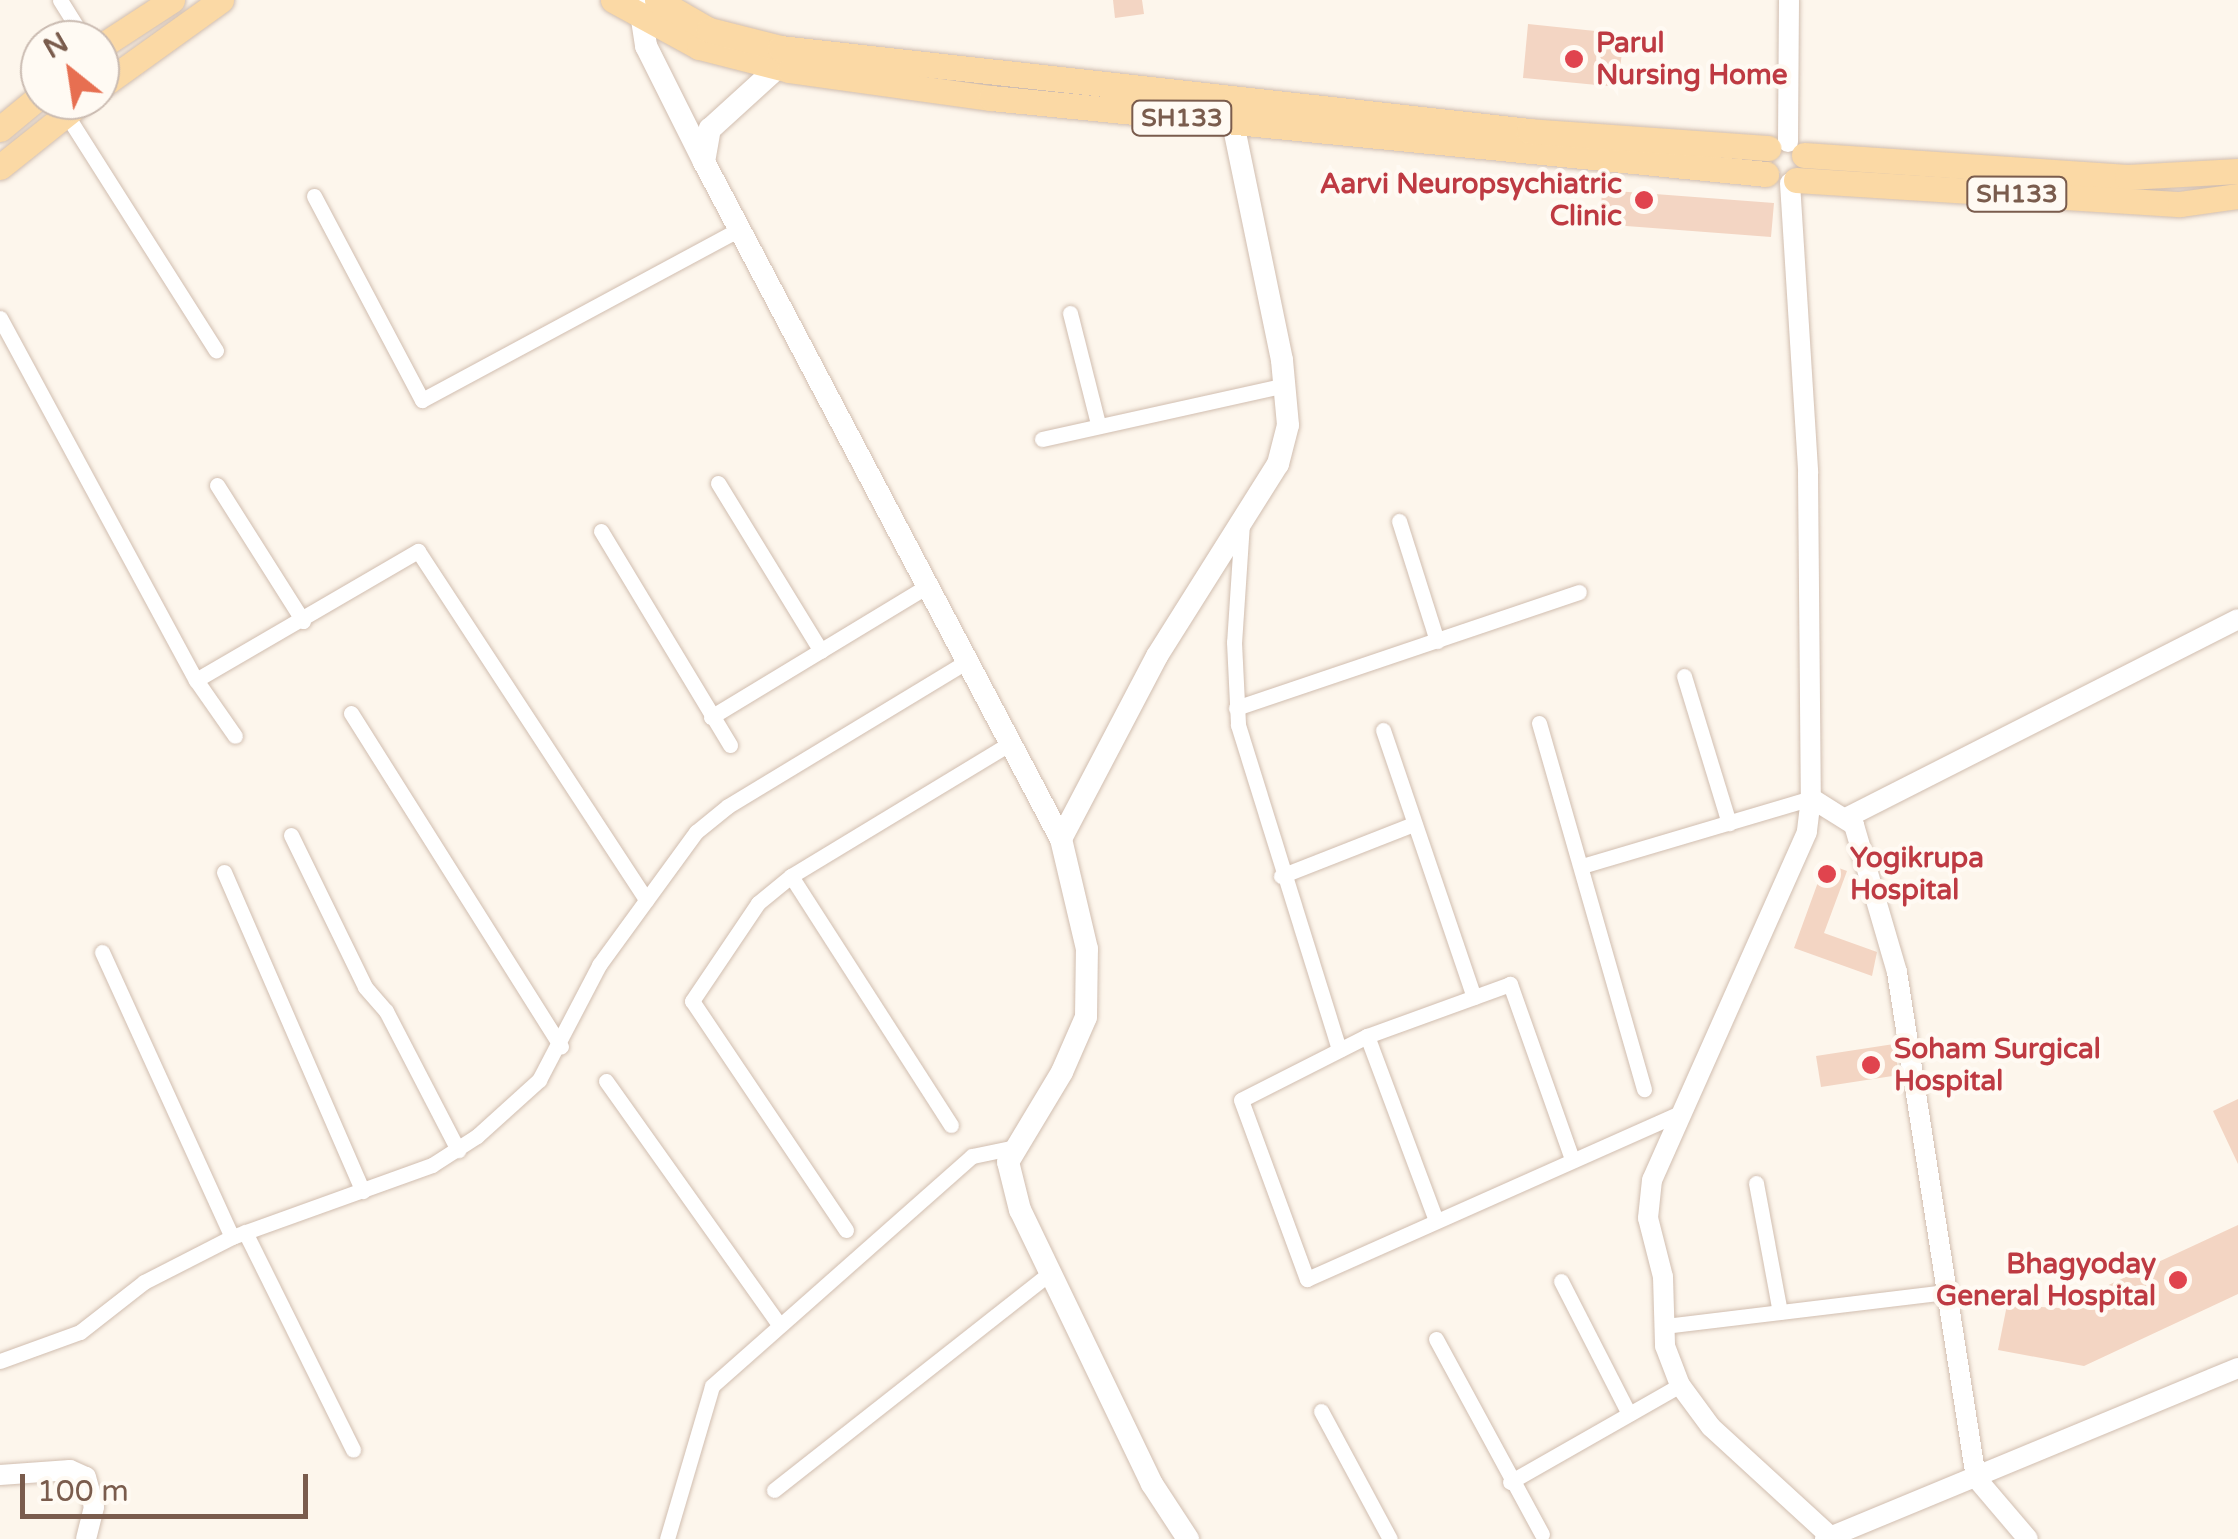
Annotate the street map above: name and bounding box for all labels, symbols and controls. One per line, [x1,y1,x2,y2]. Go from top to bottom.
north arrow [20,20,120,120]
text: N [38,25,74,66]
place label: Parul Nursing Home [1596,26,1788,92]
marker: Parul Nursing Home [1561,46,1587,72]
road number: SH133 [1130,98,1234,138]
place label: Aarvi Neuropsychiatric Clinic [1320,167,1622,233]
road number: SH133 [1964,174,2070,214]
marker: Aarvi Neuropsychiatric Clinic [1631,187,1657,213]
place label: Yogikrupa Hospital [1850,841,1984,907]
marker: Yogikrupa Hospital [1814,861,1840,887]
place label: Soham Surgical Hospital [1894,1032,2101,1098]
marker: Soham Surgical Hospital [1858,1052,1884,1078]
place label: Bhagyoday General Hospital [1936,1247,2156,1313]
marker: Bhagyoday General Hospital [2165,1267,2191,1293]
scale bar [25,1454,312,1516]
text: 100 m [37,1473,129,1510]

